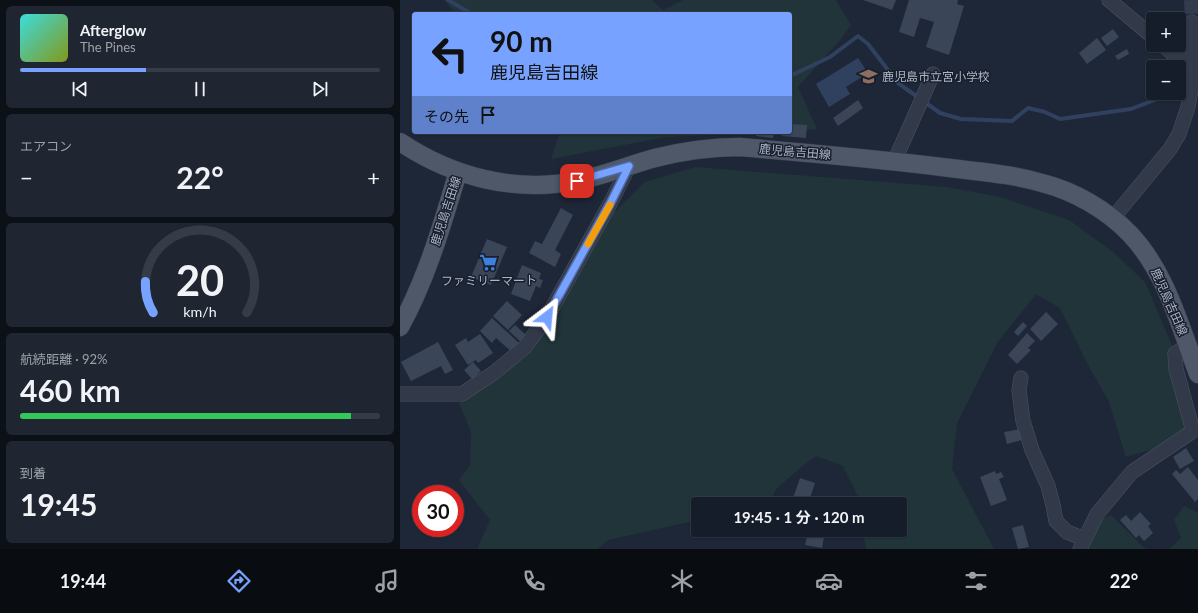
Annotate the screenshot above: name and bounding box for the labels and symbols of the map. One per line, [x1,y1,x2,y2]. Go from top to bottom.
school or university icon: 鹿児島市立宮小学校 [859,67,879,87]
place label: 鹿児島市立宮小学校 [882,69,990,84]
street label: 鹿児島吉田線 [759,141,832,162]
pin [560,164,594,198]
street label: 鹿児島吉田線 [427,174,464,247]
supermarket icon: ファミリーマート [479,252,499,272]
street label: 鹿児島吉田線 [1148,266,1191,338]
place label: ファミリーマート [441,273,537,288]
position arrow [526,296,568,338]
speed limit sign: 30 [412,485,464,537]

